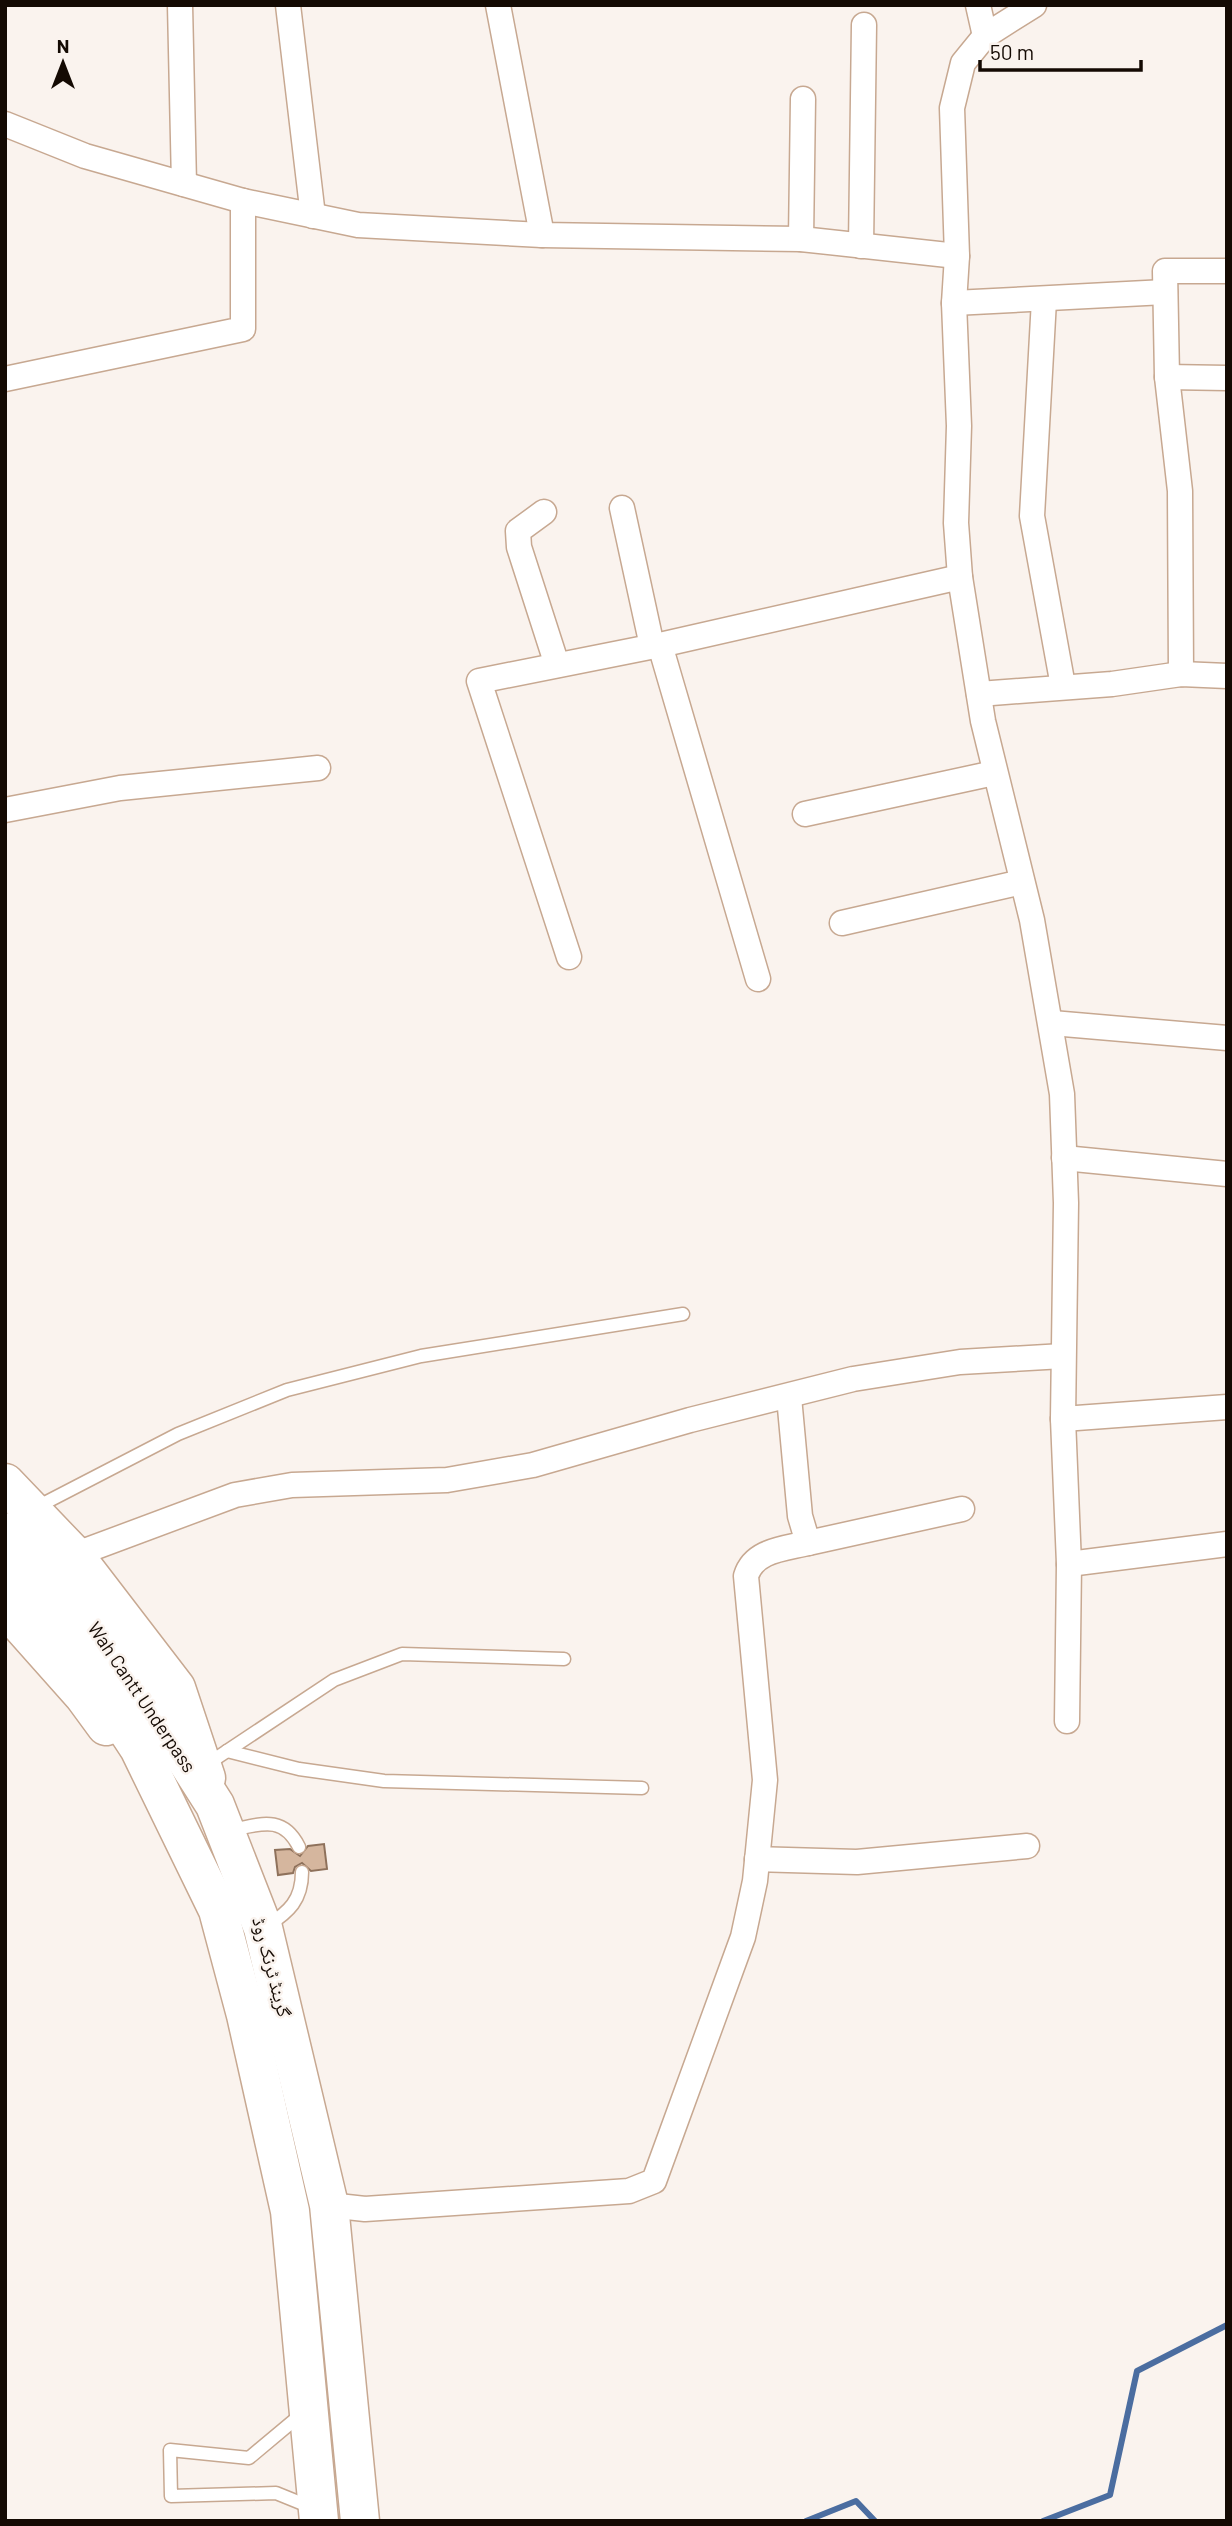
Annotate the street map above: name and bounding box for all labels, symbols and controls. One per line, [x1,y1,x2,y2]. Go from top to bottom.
north arrow [28,28,98,98]
scale bar [980,28,1141,72]
text: N [57,34,69,57]
text: 50 m [990,39,1034,64]
street label: Wah Cantt Underpass [84,1617,201,1776]
street label: گرینڈ ٹرنک روڈ [247,1914,297,2020]

